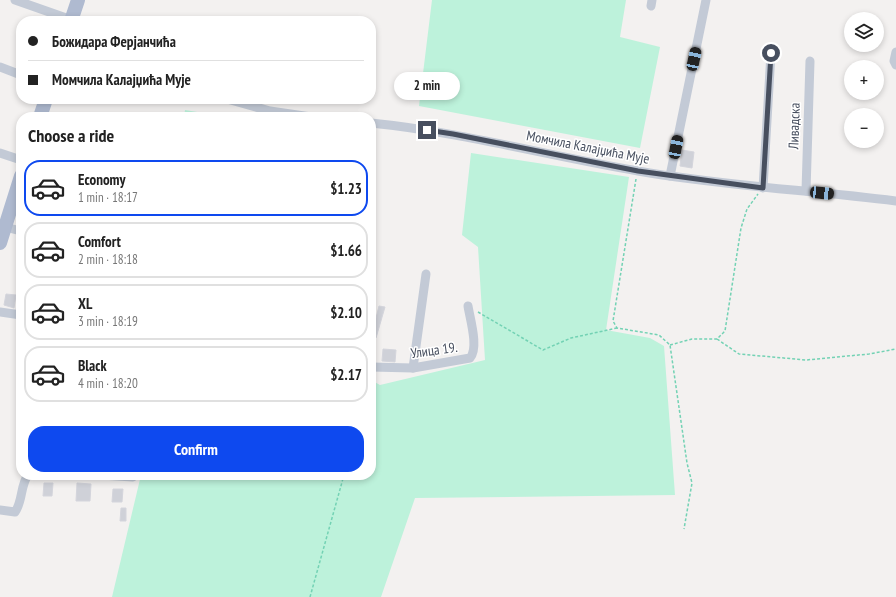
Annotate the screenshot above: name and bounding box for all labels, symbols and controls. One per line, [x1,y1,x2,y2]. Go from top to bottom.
map controls [844,12,884,148]
button: layers [844,12,884,52]
text: Божидара Ферјанчића [52,32,176,51]
route start [762,44,780,62]
car [686,46,702,72]
button: + [844,60,884,100]
text: Момчила Калајџића Мује [52,70,191,89]
callout: 2 min [394,72,460,100]
text: 2 min [414,77,440,94]
street label: Ливадска [784,102,804,151]
button: − [844,108,884,148]
route end [418,121,436,139]
text: Choose a ride [28,124,114,147]
street label: Момчила Калајџића Мује [525,126,651,168]
car [668,134,684,160]
icon: car [30,170,66,206]
text: Economy [78,170,126,189]
text: $1.23 [330,179,362,198]
car [809,186,835,200]
text: 1 min · 18:17 [78,189,138,206]
icon: car [30,232,66,268]
text: Comfort [78,232,121,251]
text: $1.66 [330,241,362,260]
text: 2 min · 18:18 [78,251,138,268]
icon: car [30,294,66,330]
text: XL [78,294,92,313]
text: $2.10 [330,303,362,322]
text: 3 min · 18:19 [78,313,138,330]
street label: Улица 19. [409,338,459,362]
icon: car [30,356,66,392]
text: Black [78,356,107,375]
text: $2.17 [330,365,362,384]
text: 4 min · 18:20 [78,375,138,392]
button: Confirm [28,426,364,472]

